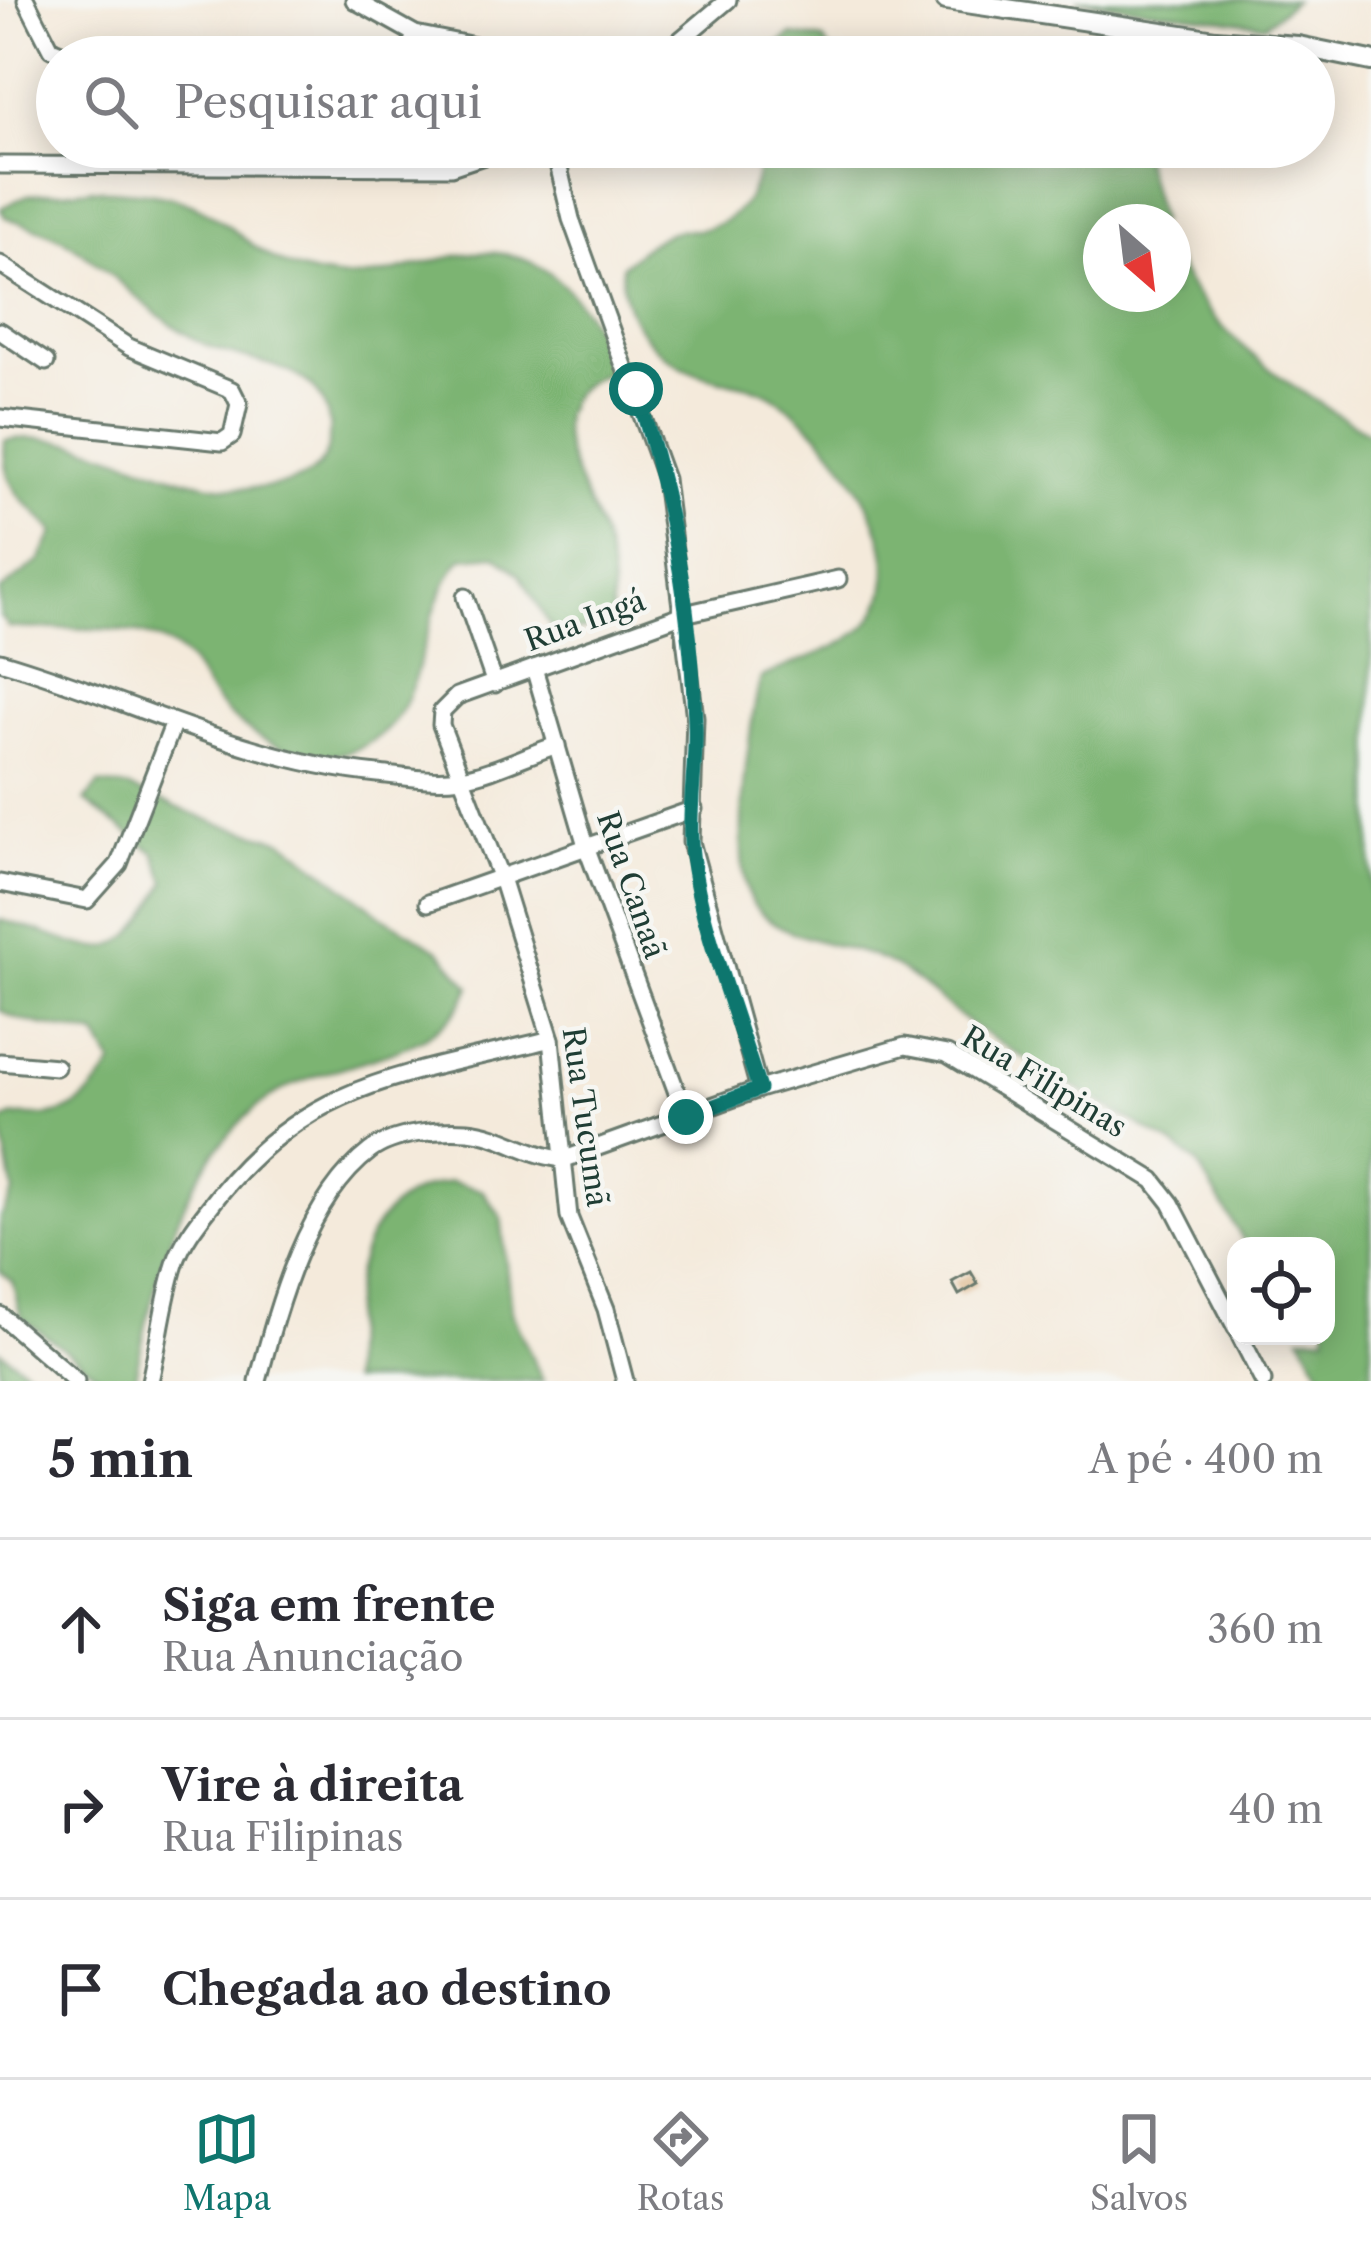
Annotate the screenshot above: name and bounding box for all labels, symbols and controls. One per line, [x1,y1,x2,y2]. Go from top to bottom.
search box [36,36,1335,168]
icon: search [78,69,144,135]
text: Pesquisar aqui [174,74,482,130]
north arrow [1083,204,1191,312]
route start [609,362,663,416]
street label: Rua Ingá [520,582,650,659]
street label: Rua Canaã [589,806,674,963]
street label: Rua Filipinas [955,1018,1133,1145]
street label: Rua Tucumã [555,1025,616,1209]
route end [659,1090,713,1144]
map controls [1227,1237,1335,1345]
button: locate [1227,1237,1335,1345]
text: 5 min [48,1428,193,1490]
text: A pé · 400 m [1089,1435,1323,1483]
text: Siga em frente [162,1577,495,1633]
icon: ahead [48,1596,114,1662]
text: 360 m [1207,1605,1323,1653]
text: Rua Anunciação [162,1633,463,1681]
text: Vire à direita [162,1757,463,1813]
icon: right [48,1776,114,1842]
text: 40 m [1229,1785,1323,1833]
text: Rua Filipinas [162,1813,404,1861]
icon: arrive [48,1956,114,2022]
text: Chegada ao destino [162,1961,612,2017]
tab: Mapa [183,2106,271,2219]
tab: Rotas [637,2106,724,2219]
tab: Salvos [1090,2106,1188,2219]

